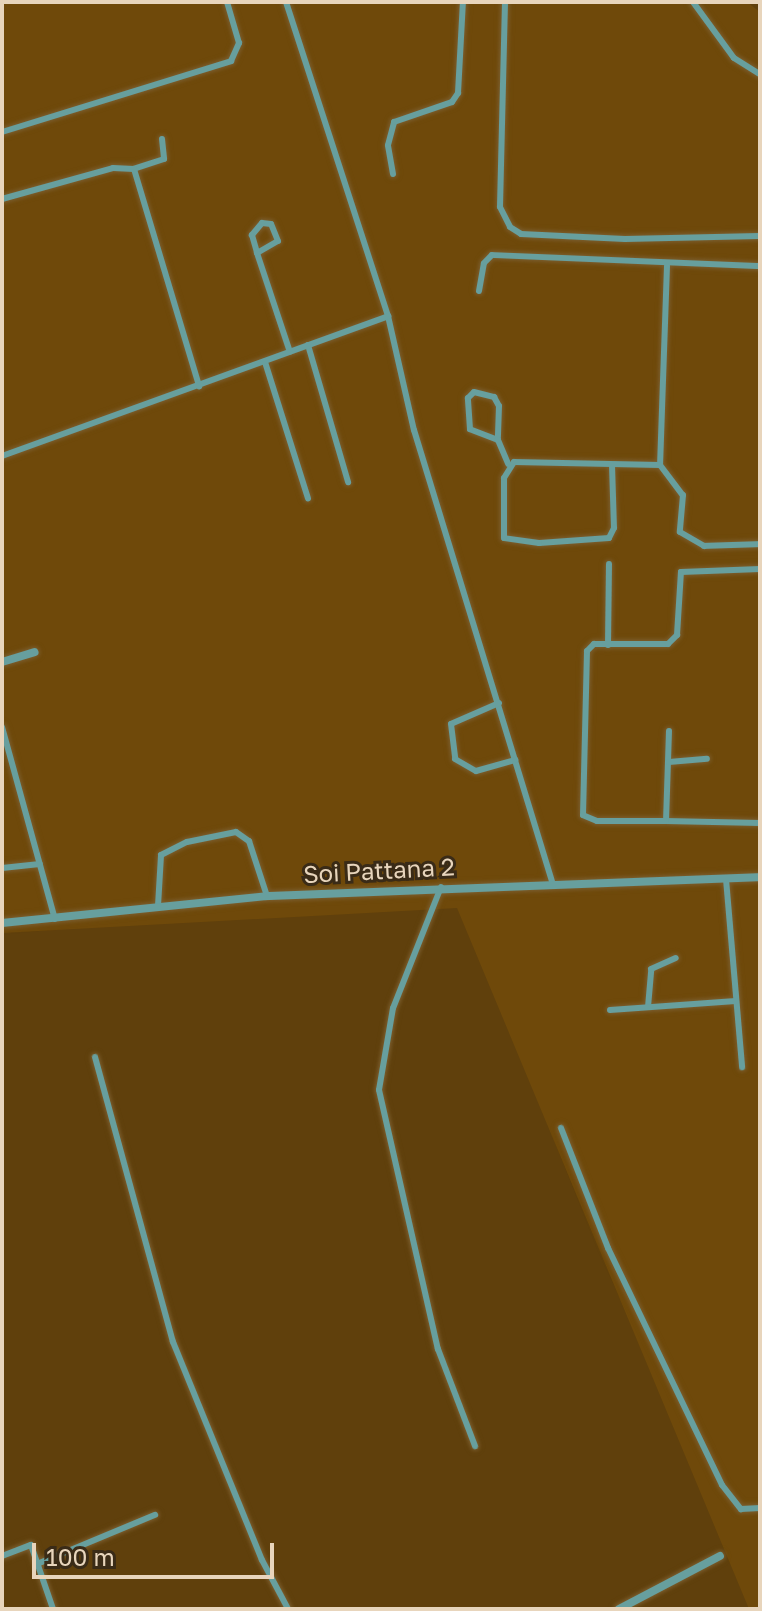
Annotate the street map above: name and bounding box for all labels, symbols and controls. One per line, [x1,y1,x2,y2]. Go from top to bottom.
street label: Soi Pattana 2 [302,852,456,888]
scale bar [36,1527,278,1577]
text: 100 m [46,1542,115,1571]

